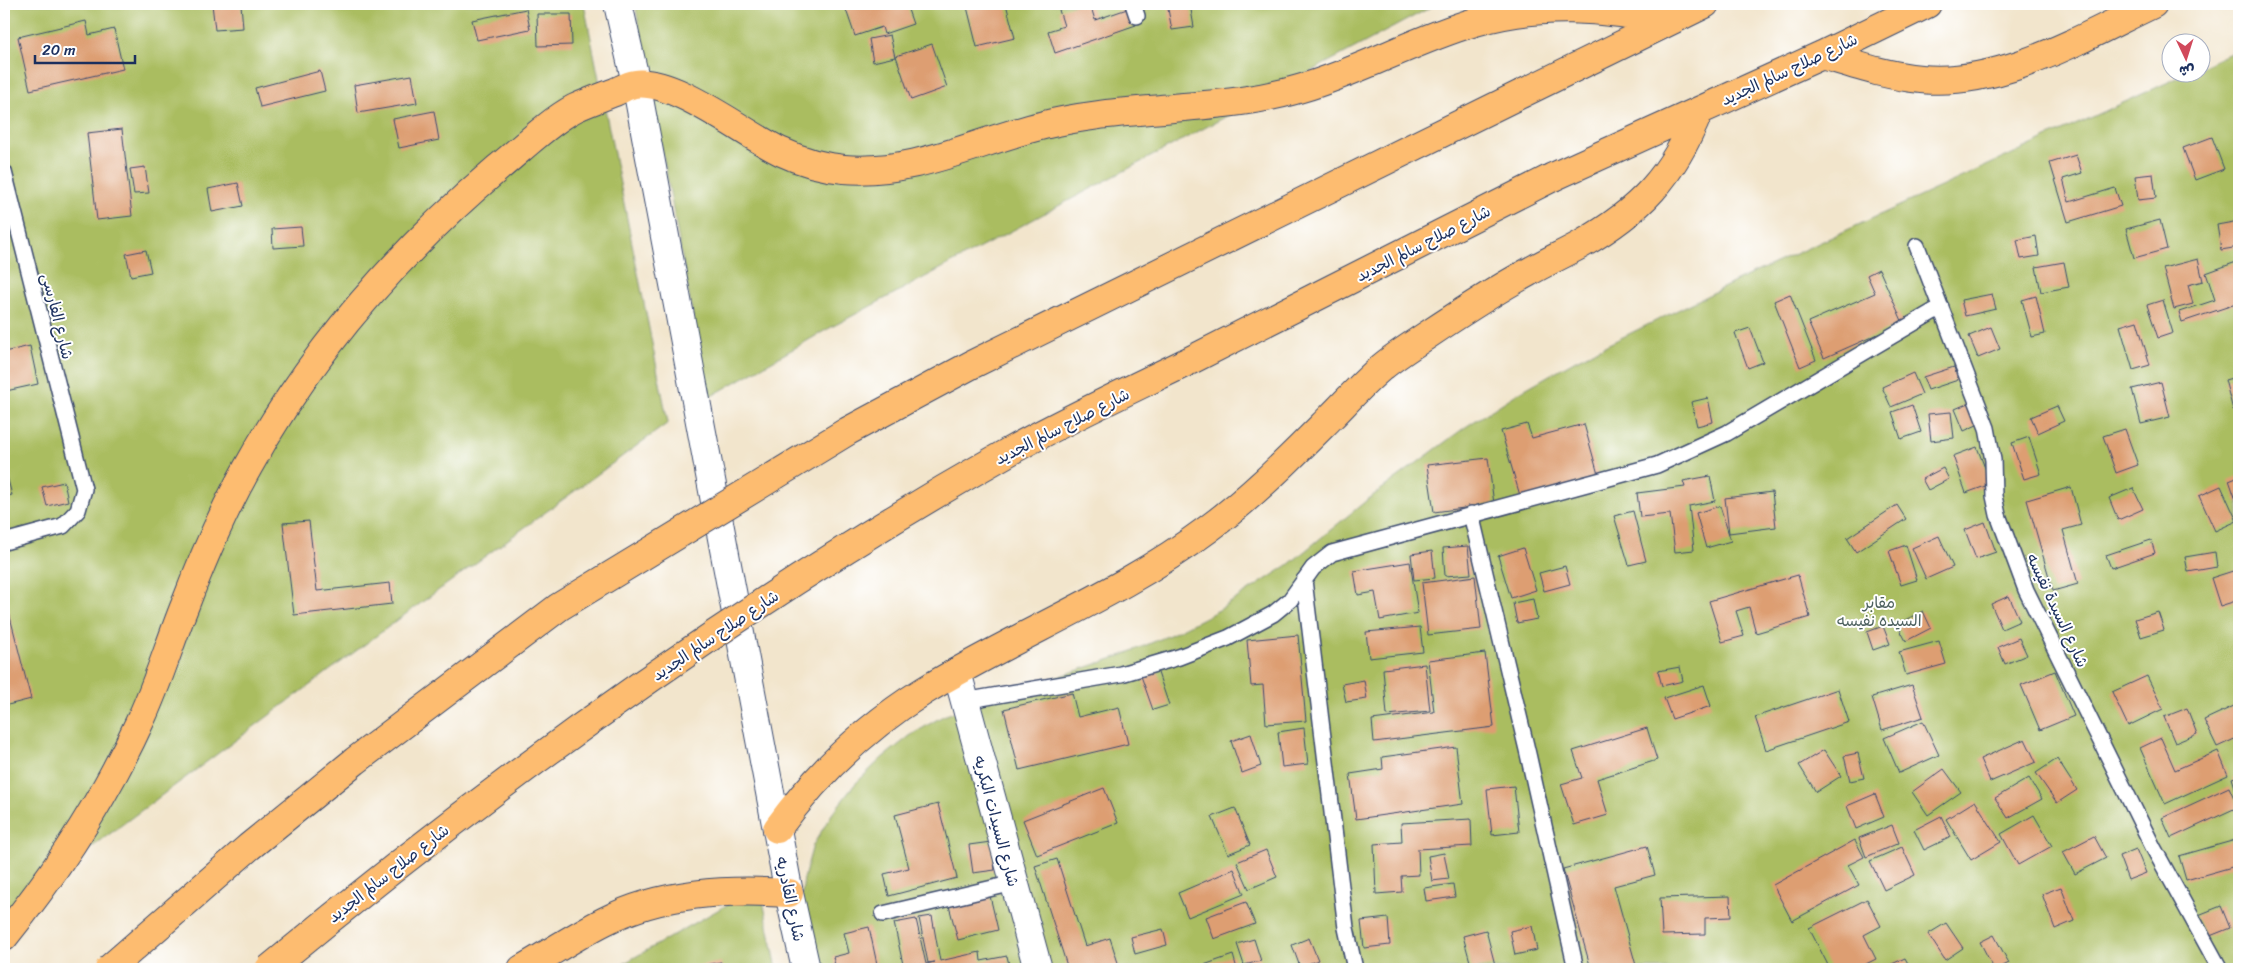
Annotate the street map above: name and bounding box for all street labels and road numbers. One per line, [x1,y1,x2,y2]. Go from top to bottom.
street label: شارع صلاح سالم الجديد [1716,25,1863,114]
street label: شارع صلاح سالم الجديد [1351,197,1496,290]
street label: شارع الفارسى [33,270,82,362]
street label: شارع صلاح سالم الجديد [990,380,1135,473]
street label: شارع السيدة نفيسه [2018,548,2097,673]
street label: شارع صلاح سالم الجديد [646,582,785,689]
street label: شارع السيدات البكريه [965,752,1028,890]
street label: شارع صلاح سالم الجديد [321,816,456,931]
street label: شارع القادريه [767,854,814,944]

